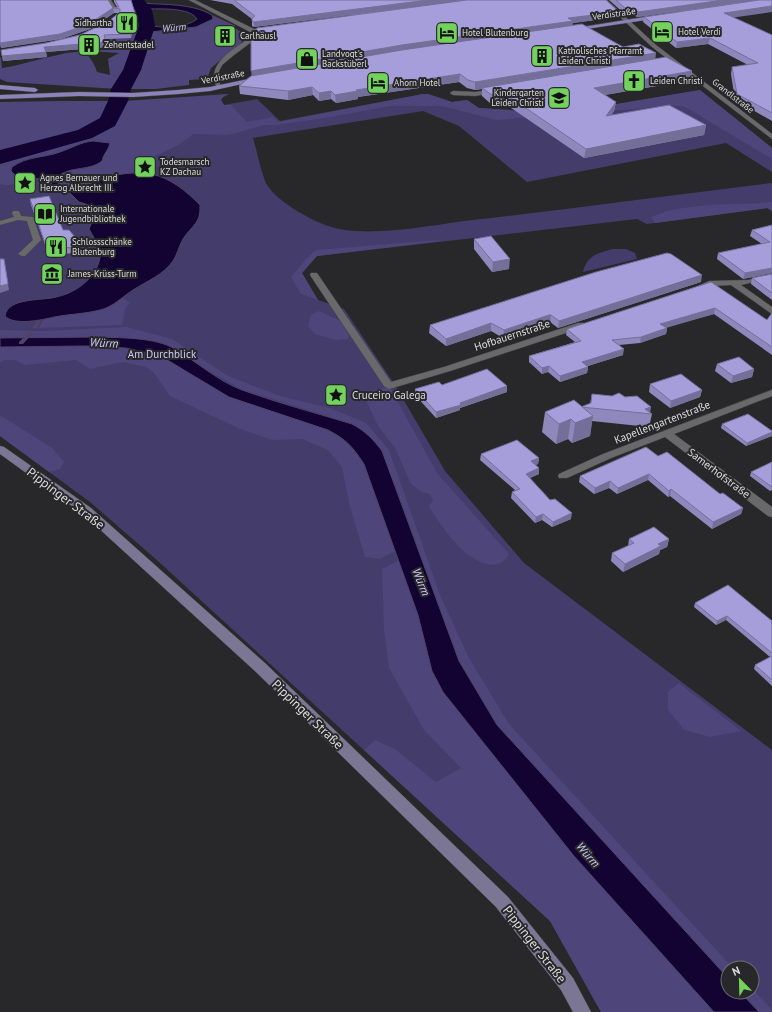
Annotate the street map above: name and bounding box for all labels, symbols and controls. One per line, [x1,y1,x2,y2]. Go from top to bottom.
street label: Verdistraße [591,5,637,22]
restaurant icon: Sidhartha [114,10,140,36]
place label: Sidhartha [75,17,112,28]
hotel icon: Hotel Verdi [649,19,675,45]
water label: Würm [162,20,187,35]
hotel icon: Hotel Blutenburg [434,20,460,46]
building icon: Carlhäusl [212,23,238,49]
place label: Hotel Verdi [678,26,721,37]
place label: Hotel Blutenburg [462,27,528,38]
place label: Carlhäusl [240,30,276,41]
building icon: Zehentstadel [76,32,102,58]
place label: Zehentstadel [104,39,154,50]
building icon: Katholisches Pfarramt Leiden Christi [529,43,555,69]
place label: Katholisches Pfarramt Leiden Christi [558,45,642,66]
shop icon: Landvogt's Backstüberl [294,46,320,72]
place label: Landvogt's Backstüberl [322,48,367,69]
street label: Verdistraße [199,67,246,86]
church icon: Leiden Christi [621,68,647,94]
hotel icon: Ahorn Hotel [365,70,391,96]
place label: Leiden Christi [650,75,703,86]
street label: Grandlstraße [710,76,757,115]
place label: Ahorn Hotel [394,77,441,88]
school or university icon: Kindergarten Leiden Christi [546,85,572,111]
place label: Kindergarten Leiden Christi [491,87,544,108]
place icon: Todesmarsch KZ Dachau [132,154,158,180]
place label: Todesmarsch KZ Dachau [160,156,210,177]
place icon: Agnes Bernauer und Herzog Albrecht III. [12,170,38,196]
place label: Agnes Bernauer und Herzog Albrecht III. [40,172,118,193]
library icon: Internationale Jugendbibliothek [32,201,58,227]
place label: Internationale Jugendbibliothek [59,203,126,224]
restaurant icon: Schlossschänke Blutenburg [43,234,69,260]
place label: Schlossschänke Blutenburg [72,236,132,257]
museum icon: James-Krüss-Turm [39,261,65,287]
place label: James-Krüss-Turm [67,268,136,279]
street label: Hofbauernstraße [472,316,552,354]
water label: Würm [89,334,119,351]
park label: Am Durchblick [128,347,197,361]
place icon: Cruceiro Galega [323,382,349,408]
place label: Cruceiro Galega [352,388,426,402]
street label: Kapellengartenstraße [612,397,712,447]
street label: Samerhofstraße [685,445,753,501]
street label: Pippinger Straße [23,464,108,533]
water label: Würm [409,566,434,598]
street label: Pippinger Straße [268,676,347,753]
water label: Würm [573,839,603,870]
street label: Pippinger Straße [499,902,570,986]
north arrow [720,960,760,1000]
text: N [730,963,742,979]

